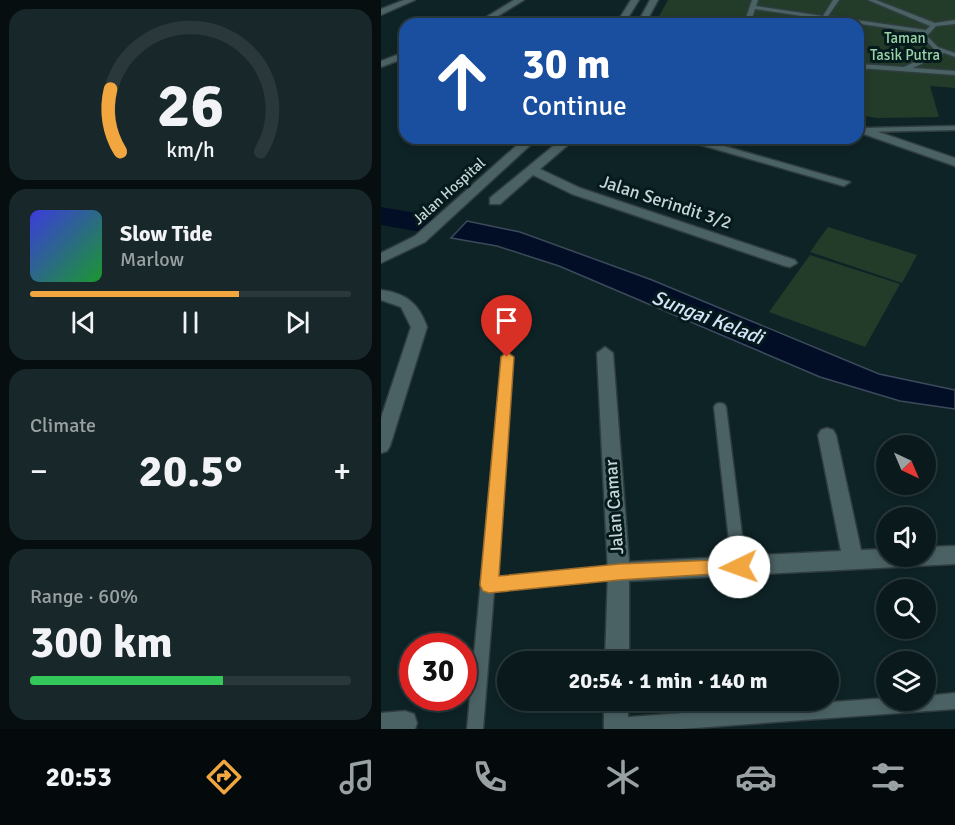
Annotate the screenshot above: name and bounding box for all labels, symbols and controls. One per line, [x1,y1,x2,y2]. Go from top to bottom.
park label: Taman Tasik Putra [870,29,940,64]
text: 30 m [522,39,611,90]
icon: ahead [423,42,501,120]
text: 26 [157,67,224,144]
text: Continue [522,90,627,123]
text: km/h [166,137,215,163]
street label: Jalan Hospital [409,154,489,228]
street label: Jalan Serindit 3/2 [597,170,735,234]
text: Slow Tide [120,220,212,247]
text: Marlow [120,247,184,272]
water label: Sungai Keladi [649,285,768,351]
pin [481,295,532,357]
icon: arrive [490,304,523,337]
icon: previous [67,306,100,339]
icon: pause [174,306,207,339]
icon: next [281,306,314,339]
text: Climate [30,413,96,438]
north arrow [876,435,936,495]
map controls [876,435,936,711]
text: 20.5° [139,444,242,499]
text: − [30,451,48,492]
text: + [333,451,351,492]
street label: Jalan Camar [600,459,628,555]
button: sound [876,507,936,567]
position arrow [707,535,771,599]
button: search [876,579,936,639]
text: Range · 60% [30,584,138,609]
text: 300 km [30,615,173,670]
speed limit sign: 30 [399,633,477,711]
button: layers [876,651,936,711]
text: 20:54 · 1 min · 140 m [568,667,768,694]
icon: directions [203,756,245,798]
icon: music [336,756,378,798]
icon: phone [469,756,511,798]
icon: climate [602,756,644,798]
icon: car [735,756,777,798]
icon: filters [867,756,909,798]
text: 20:53 [45,761,112,794]

